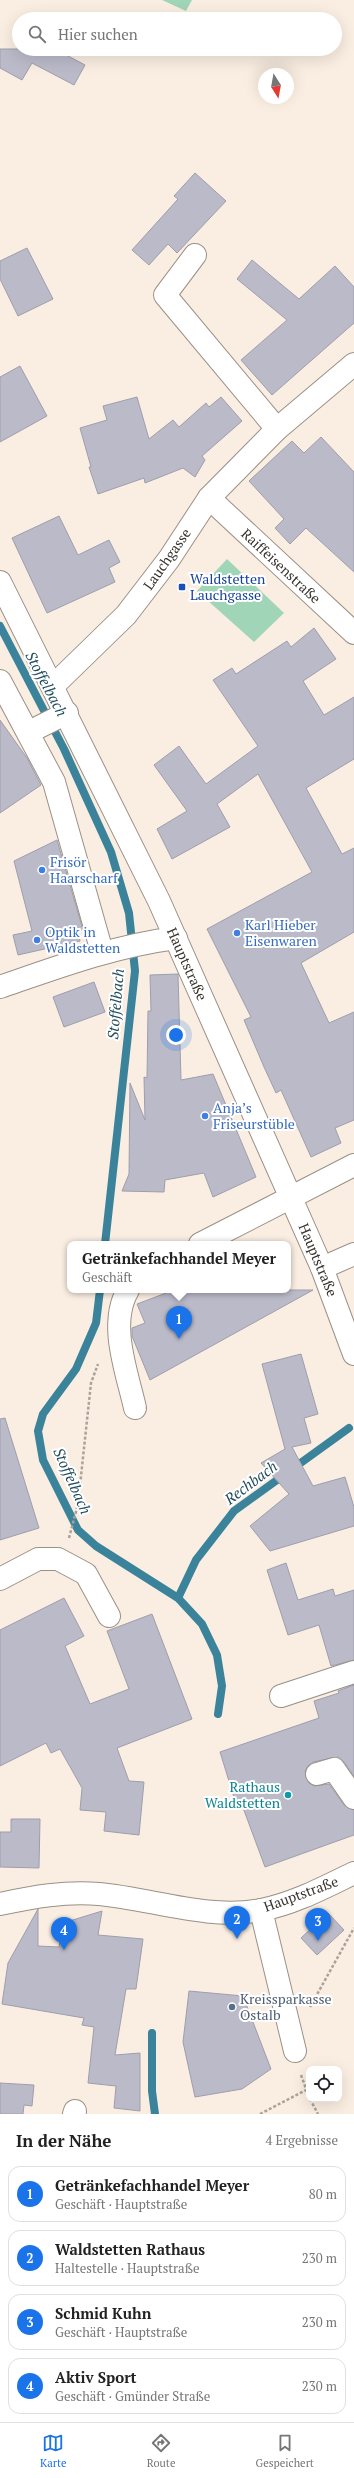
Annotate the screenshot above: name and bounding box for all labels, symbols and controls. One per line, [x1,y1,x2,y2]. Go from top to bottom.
search box [12,12,342,56]
icon: search [26,23,48,45]
text: Hier suchen [58,24,138,44]
north arrow [258,68,294,104]
street label: Lauchgasse [138,524,195,593]
street label: Raiffeisenstraße [238,524,325,607]
place label: Waldstetten Lauchgasse [190,569,266,604]
marker: Waldstetten Lauchgasse [177,582,187,592]
water label: Stoffelbach [21,648,72,720]
place label: Frisör Haarscharf [50,852,119,887]
marker: Frisör Haarscharf [37,865,47,875]
place label: Karl Hieber Eisenwaren [245,915,317,950]
place label: Optik in Waldstetten [45,922,121,957]
street label: Hauptstraße [163,924,212,1003]
marker: Karl Hieber Eisenwaren [232,928,242,938]
marker: Optik in Waldstetten [32,935,42,945]
water label: Stoffelbach [102,968,128,1040]
your location [166,1025,186,1045]
place label: Anja’s Friseurstüble [213,1098,295,1133]
marker: Anja’s Friseurstüble [200,1111,210,1121]
street label: Hauptstraße [294,1220,342,1299]
popup [67,1241,291,1293]
text: Getränkefachhandel Meyer [82,1248,276,1268]
text: Geschäft [82,1268,132,1286]
pin: 1 [166,1306,192,1339]
water label: Stoffelbach [49,1444,96,1517]
water label: Rechbach [219,1456,281,1509]
place label: Rathaus Waldstetten [205,1777,281,1812]
marker: Rathaus Waldstetten [283,1790,293,1800]
street label: Hauptstraße [261,1871,341,1916]
pin: 2 [224,1906,250,1939]
pin: 3 [305,1908,331,1941]
pin: 4 [51,1917,77,1950]
place label: Kreissparkasse Ostalb [240,1989,332,2024]
marker: Kreissparkasse Ostalb [227,2002,237,2012]
map controls [306,2066,342,2102]
button: locate [306,2066,342,2102]
text: In der Nähe [16,2129,111,2152]
text: 4 Ergebnisse [265,2131,338,2149]
text: Getränkefachhandel Meyer [55,2175,249,2195]
text: 1 [26,2185,34,2203]
text: 80 m [309,2185,337,2203]
text: Geschäft · Hauptstraße [55,2195,187,2213]
text: Waldstetten Rathaus [55,2239,205,2259]
text: 2 [26,2249,34,2267]
text: 230 m [302,2249,337,2267]
text: Haltestelle · Hauptstraße [55,2259,199,2277]
text: Schmid Kuhn [55,2303,151,2323]
text: 3 [26,2313,34,2331]
text: 230 m [302,2313,337,2331]
text: Geschäft · Hauptstraße [55,2323,187,2341]
text: Aktiv Sport [55,2367,137,2387]
text: 4 [26,2377,34,2395]
text: 230 m [302,2377,337,2395]
text: Geschäft · Gmünder Straße [55,2387,210,2405]
tab: Karte [40,2432,67,2470]
tab: Route [147,2432,175,2470]
tab: Gespeichert [256,2432,314,2470]

